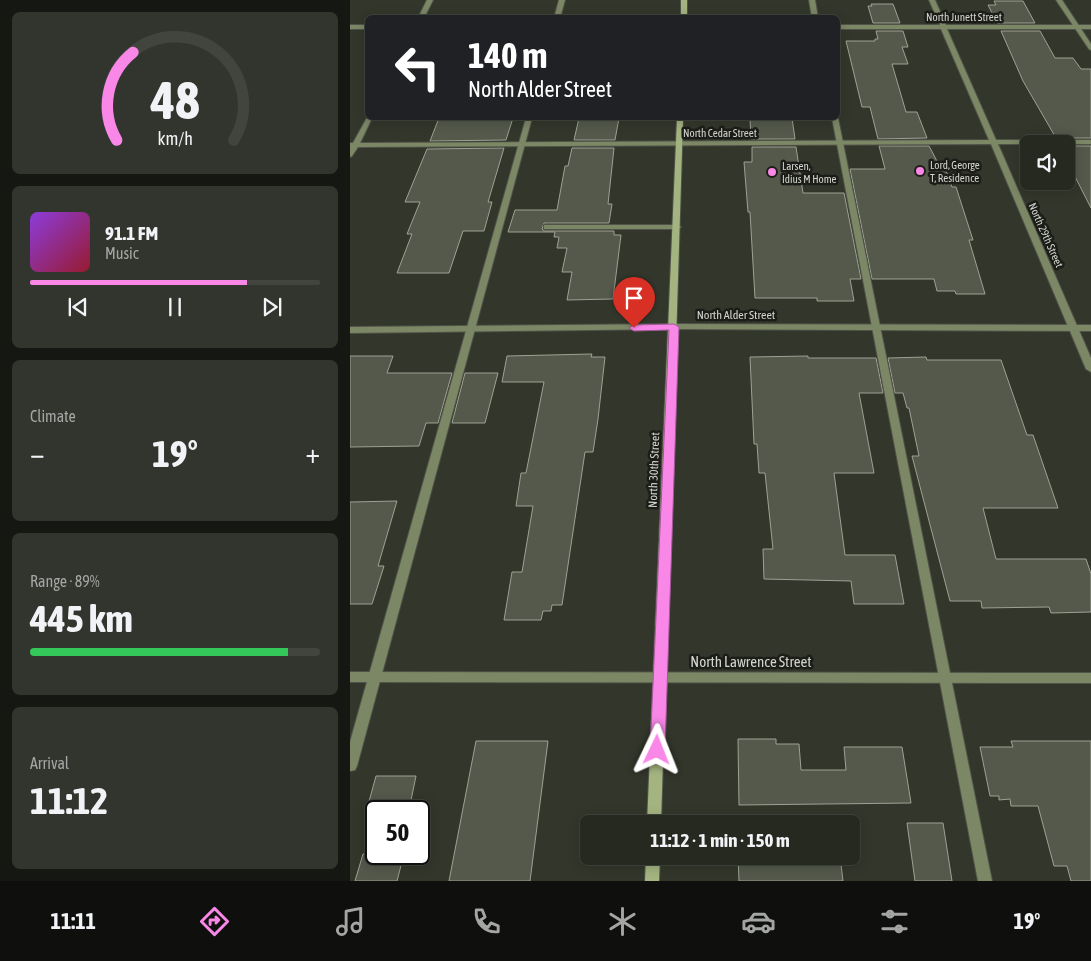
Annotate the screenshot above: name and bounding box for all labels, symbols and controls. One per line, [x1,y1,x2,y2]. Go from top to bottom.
street label: North Junett Street [926,11,1002,23]
icon: left [385,35,450,100]
text: 140 m [468,35,547,75]
text: 48 [150,70,199,130]
text: North Alder Street [468,76,612,102]
street label: North Cedar Street [683,127,757,139]
text: km/h [157,128,193,149]
map controls [1020,135,1075,190]
button: sound [1020,135,1075,190]
place label: Lord, George T, Residence [930,159,980,184]
place label: Larsen, Idius M Home [782,160,837,185]
marker: Lord, George T, Residence [914,165,926,177]
marker: Larsen, Idius M Home [766,166,778,178]
street label: North 29th Street [1026,201,1066,269]
text: 91.1 FM [105,222,158,244]
text: Music [105,244,139,262]
pin [613,277,655,328]
icon: arrive [620,284,648,312]
icon: previous [64,293,92,321]
icon: pause [161,293,189,321]
icon: next [258,293,286,321]
street label: North Alder Street [697,308,776,322]
text: Climate [30,407,76,425]
street label: North 30th Street [646,431,662,508]
text: 19° [152,432,198,475]
text: − [30,437,45,469]
text: + [305,437,320,469]
text: Range · 89% [30,572,100,590]
text: 445 km [30,597,133,640]
street label: North Lawrence Street [690,653,812,670]
position arrow [630,723,682,775]
text: Arrival [30,754,69,772]
text: 11:12 [30,779,108,822]
speed limit sign: 50 [365,800,430,865]
text: 11:12 · 1 min · 150 m [650,829,790,851]
icon: directions [197,904,232,939]
icon: music [333,904,368,939]
icon: phone [469,904,504,939]
icon: climate [605,904,640,939]
icon: car [741,904,776,939]
icon: filters [877,904,912,939]
text: 11:11 [51,908,96,934]
text: 19° [1014,908,1040,934]

